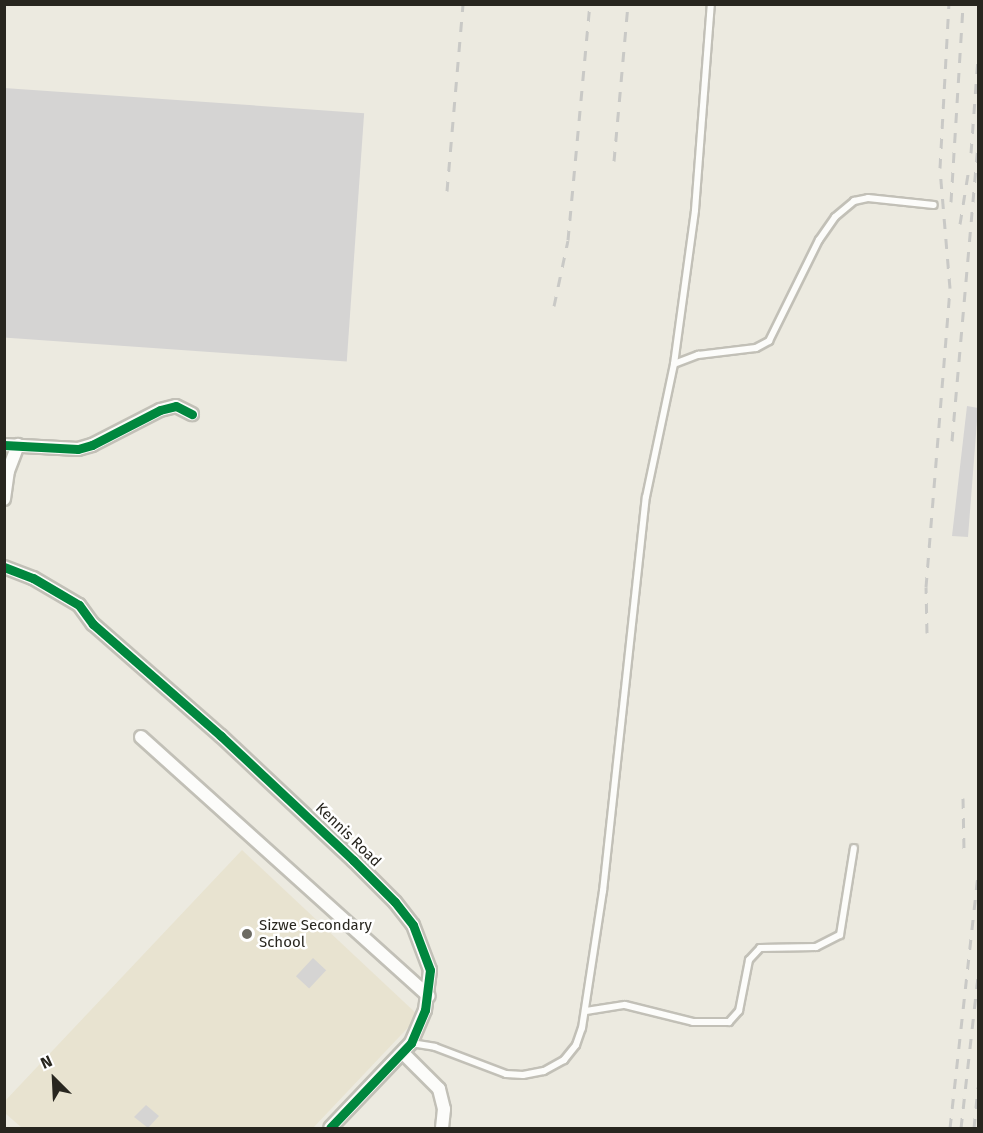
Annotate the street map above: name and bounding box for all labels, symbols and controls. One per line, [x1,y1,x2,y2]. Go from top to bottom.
street label: Kennis Road [311,799,385,871]
place label: Sizwe Secondary School [259,916,372,951]
marker: Sizwe Secondary School [240,927,254,941]
north arrow [24,1049,84,1109]
text: N [38,1051,55,1073]

